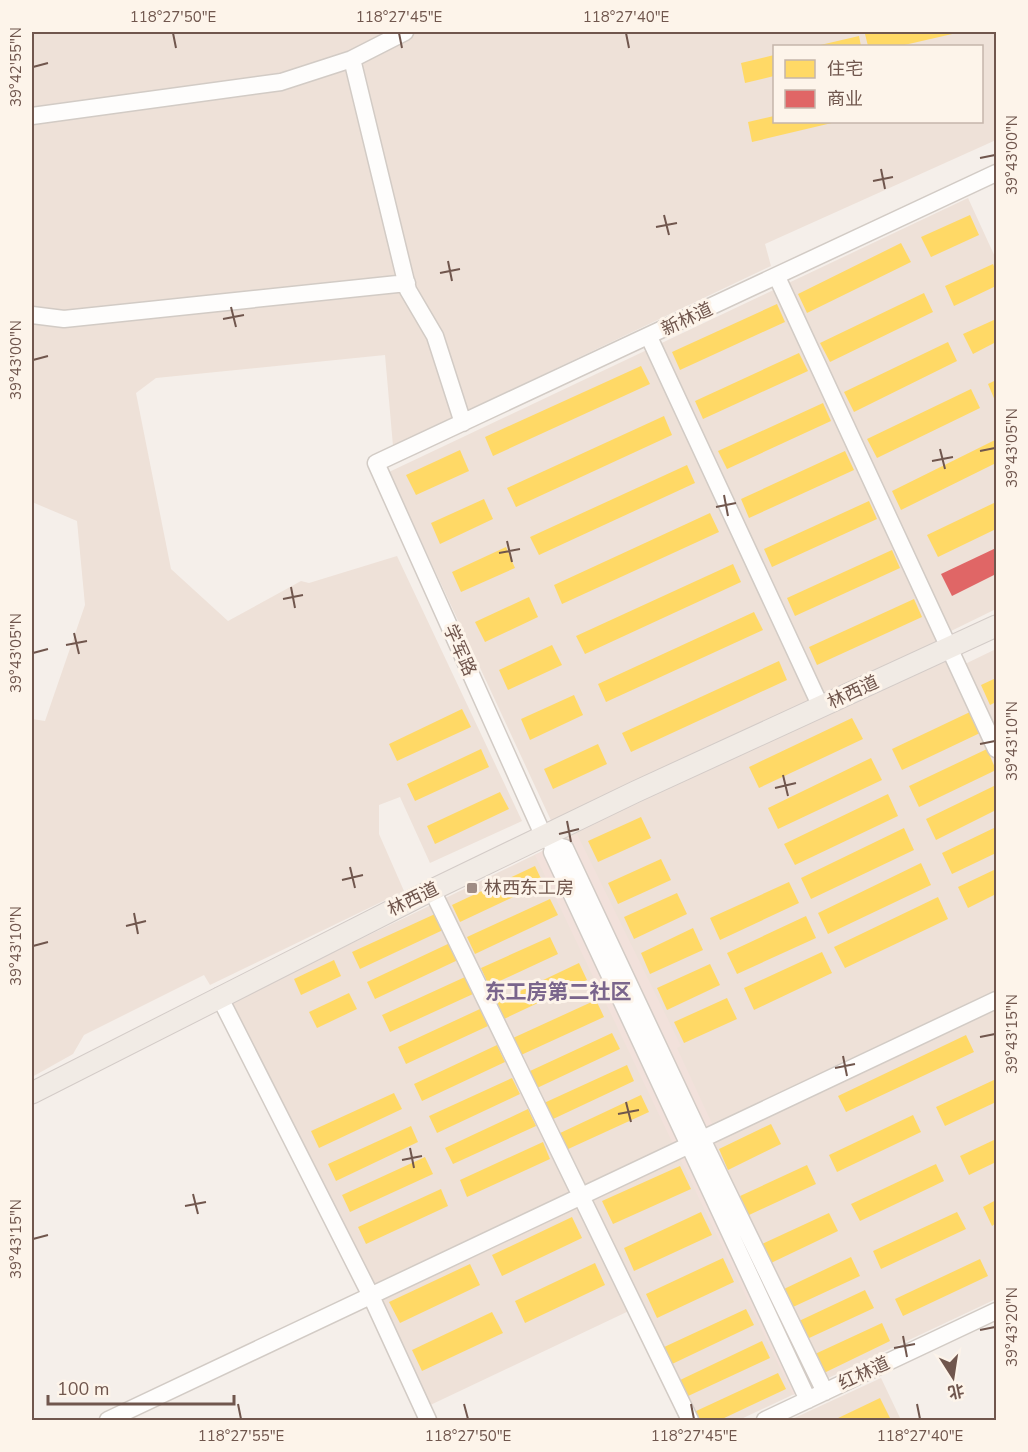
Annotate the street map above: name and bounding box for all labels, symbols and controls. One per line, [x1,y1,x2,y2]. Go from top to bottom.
text: 118°27'50"E [130,7,216,27]
text: 118°27'45"E [356,7,442,27]
text: 118°27'40"E [583,7,669,27]
text: 39°42'55"N [6,27,26,107]
legend [773,45,983,123]
text: 住宅 [827,57,863,81]
text: 商业 [827,87,863,111]
text: 39°43'00"N [1002,115,1022,195]
street label: 新林道 [657,297,717,341]
text: 39°43'00"N [6,320,26,400]
text: 39°43'05"N [1002,408,1022,488]
text: 39°43'05"N [6,613,26,693]
street label: 学军路 [438,620,482,680]
street label: 林西道 [823,670,883,714]
text: 39°43'10"N [1002,701,1022,781]
street label: 林西道 [383,876,443,922]
place label: 林西东工房 [484,876,574,900]
marker: 林西东工房 [465,881,479,895]
text: 39°43'10"N [6,906,26,986]
district label: 东工房第二社区 [485,978,632,1006]
text: 39°43'15"N [1002,994,1022,1074]
text: 39°43'15"N [6,1199,26,1279]
text: 39°43'20"N [1002,1287,1022,1367]
north arrow [923,1347,983,1407]
street label: 红林道 [834,1351,894,1395]
scale bar [48,1368,234,1406]
text: 100 m [57,1377,109,1401]
text: 北 [946,1378,966,1403]
text: 118°27'55"E [198,1426,284,1446]
text: 118°27'50"E [425,1426,511,1446]
text: 118°27'45"E [651,1426,737,1446]
text: 118°27'40"E [877,1426,963,1446]

